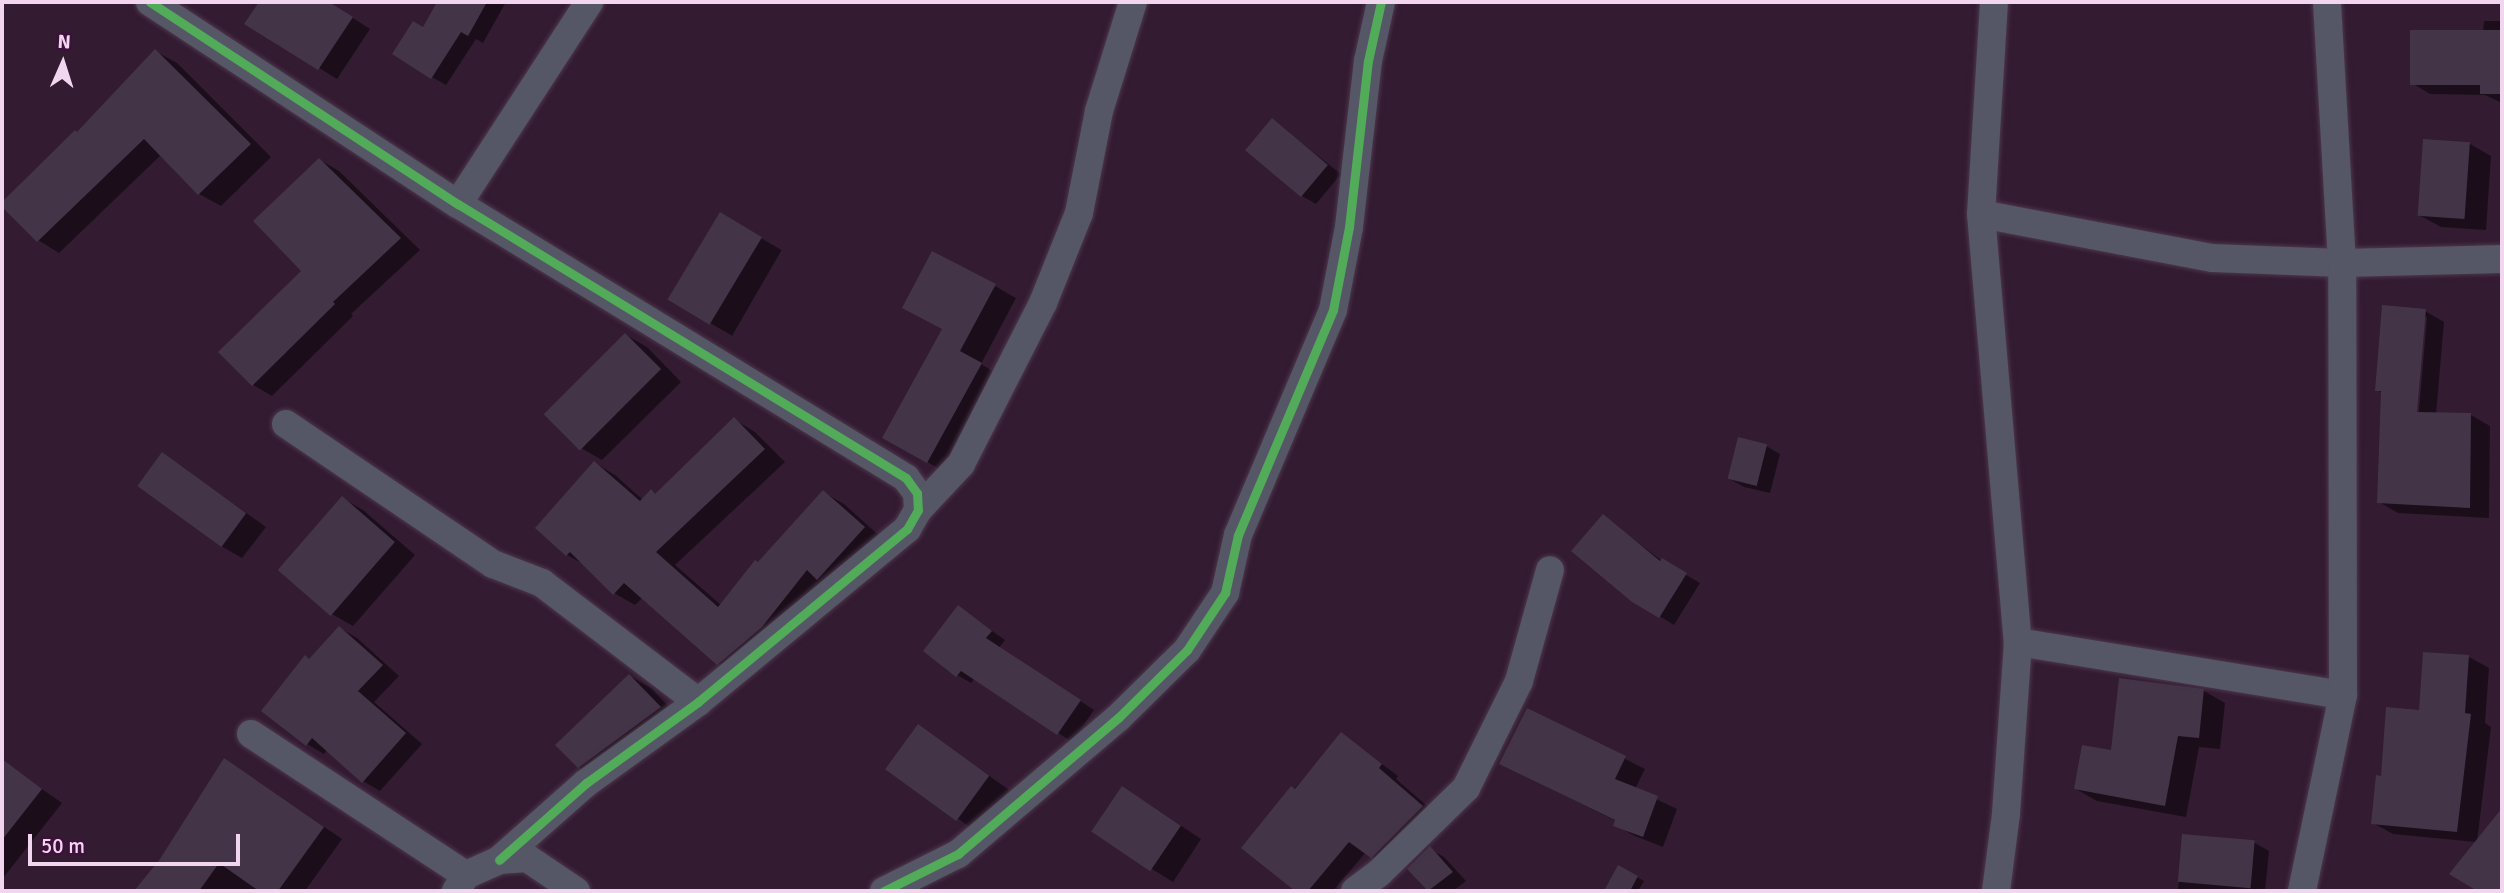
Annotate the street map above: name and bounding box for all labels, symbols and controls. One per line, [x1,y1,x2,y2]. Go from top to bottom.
north arrow [28,28,98,98]
text: N [57,30,71,54]
scale bar [32,820,243,864]
text: 50 m [41,833,85,859]

